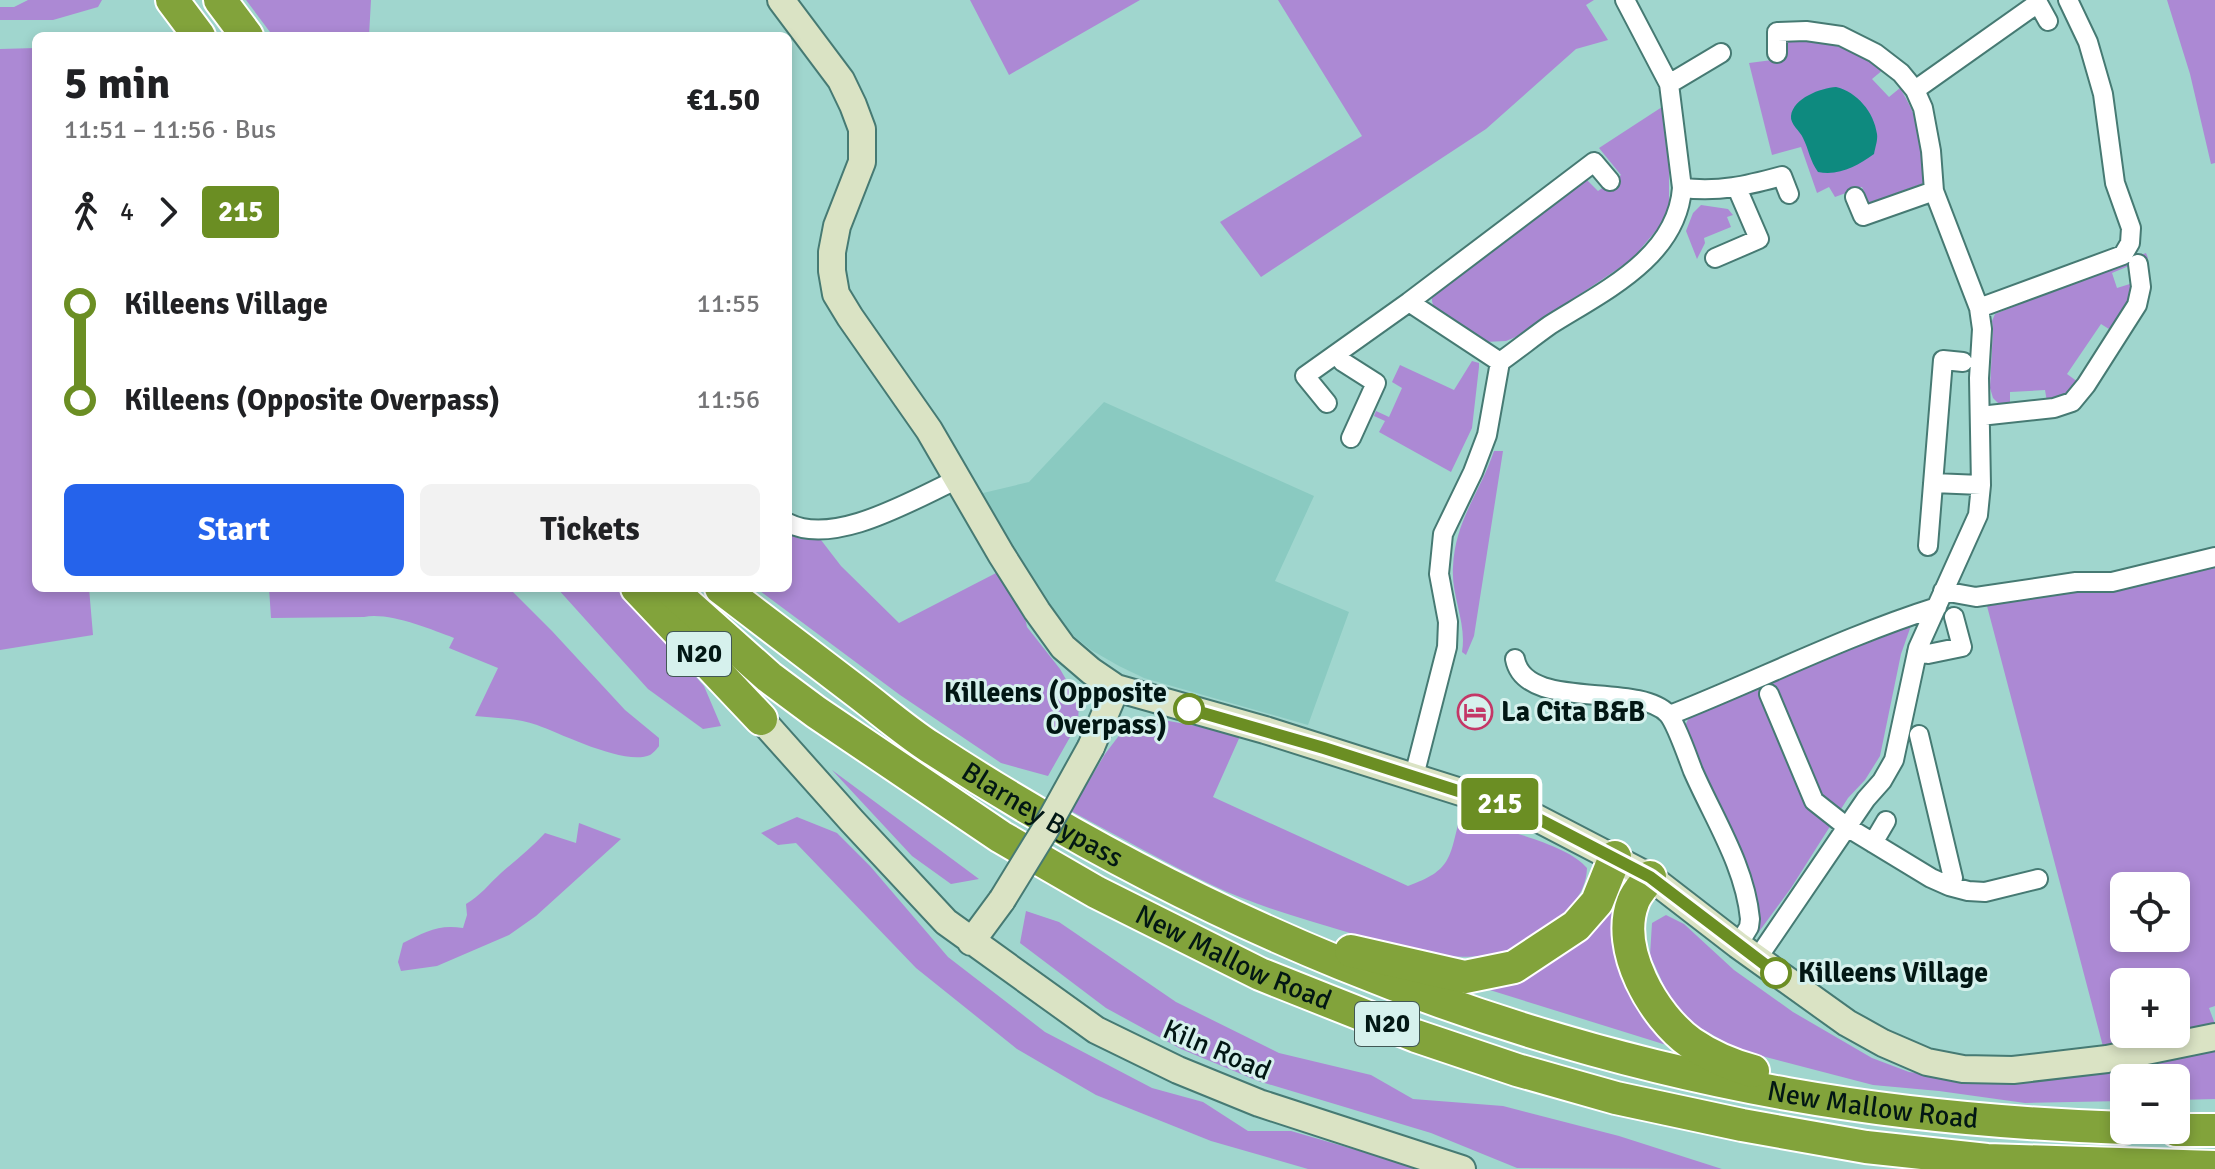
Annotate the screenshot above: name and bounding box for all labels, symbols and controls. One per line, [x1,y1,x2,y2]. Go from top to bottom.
text: 5 min [64,57,170,111]
text: €1.50 [687,82,760,119]
text: 11:51 – 11:56 · Bus [64,114,276,146]
icon: walk [64,190,108,234]
icon: forward [146,190,190,234]
text: 215 [218,195,263,229]
text: 4 [120,196,134,228]
text: Killeens Village [124,286,328,323]
text: 11:55 [697,288,760,320]
text: Killeens (Opposite Overpass) [124,382,500,419]
text: 11:56 [697,384,760,416]
button: Start [64,484,404,576]
button: Tickets [420,484,760,576]
road number: N20 [667,632,731,676]
place label: Killeens (Opposite Overpass) [944,676,1167,742]
hotel icon: La Cita B&B [1456,693,1494,731]
marker: Killeens (Opposite Overpass) [1174,694,1204,724]
place label: La Cita B&B [1501,695,1645,729]
street label: Blarney Bypass [955,755,1129,875]
line badge: 215 [1454,778,1546,830]
text: 215 [1477,787,1523,821]
map controls [2110,872,2190,1144]
button: locate [2110,872,2190,952]
street label: New Mallow Road [1130,897,1336,1018]
place label: Killeens Village [1798,956,1988,990]
marker: Killeens Village [1761,958,1791,988]
button: + [2110,968,2190,1048]
road number: N20 [1355,1002,1419,1046]
street label: Kiln Road [1158,1012,1276,1088]
button: − [2110,1064,2190,1144]
street label: New Mallow Road [1765,1074,1980,1136]

